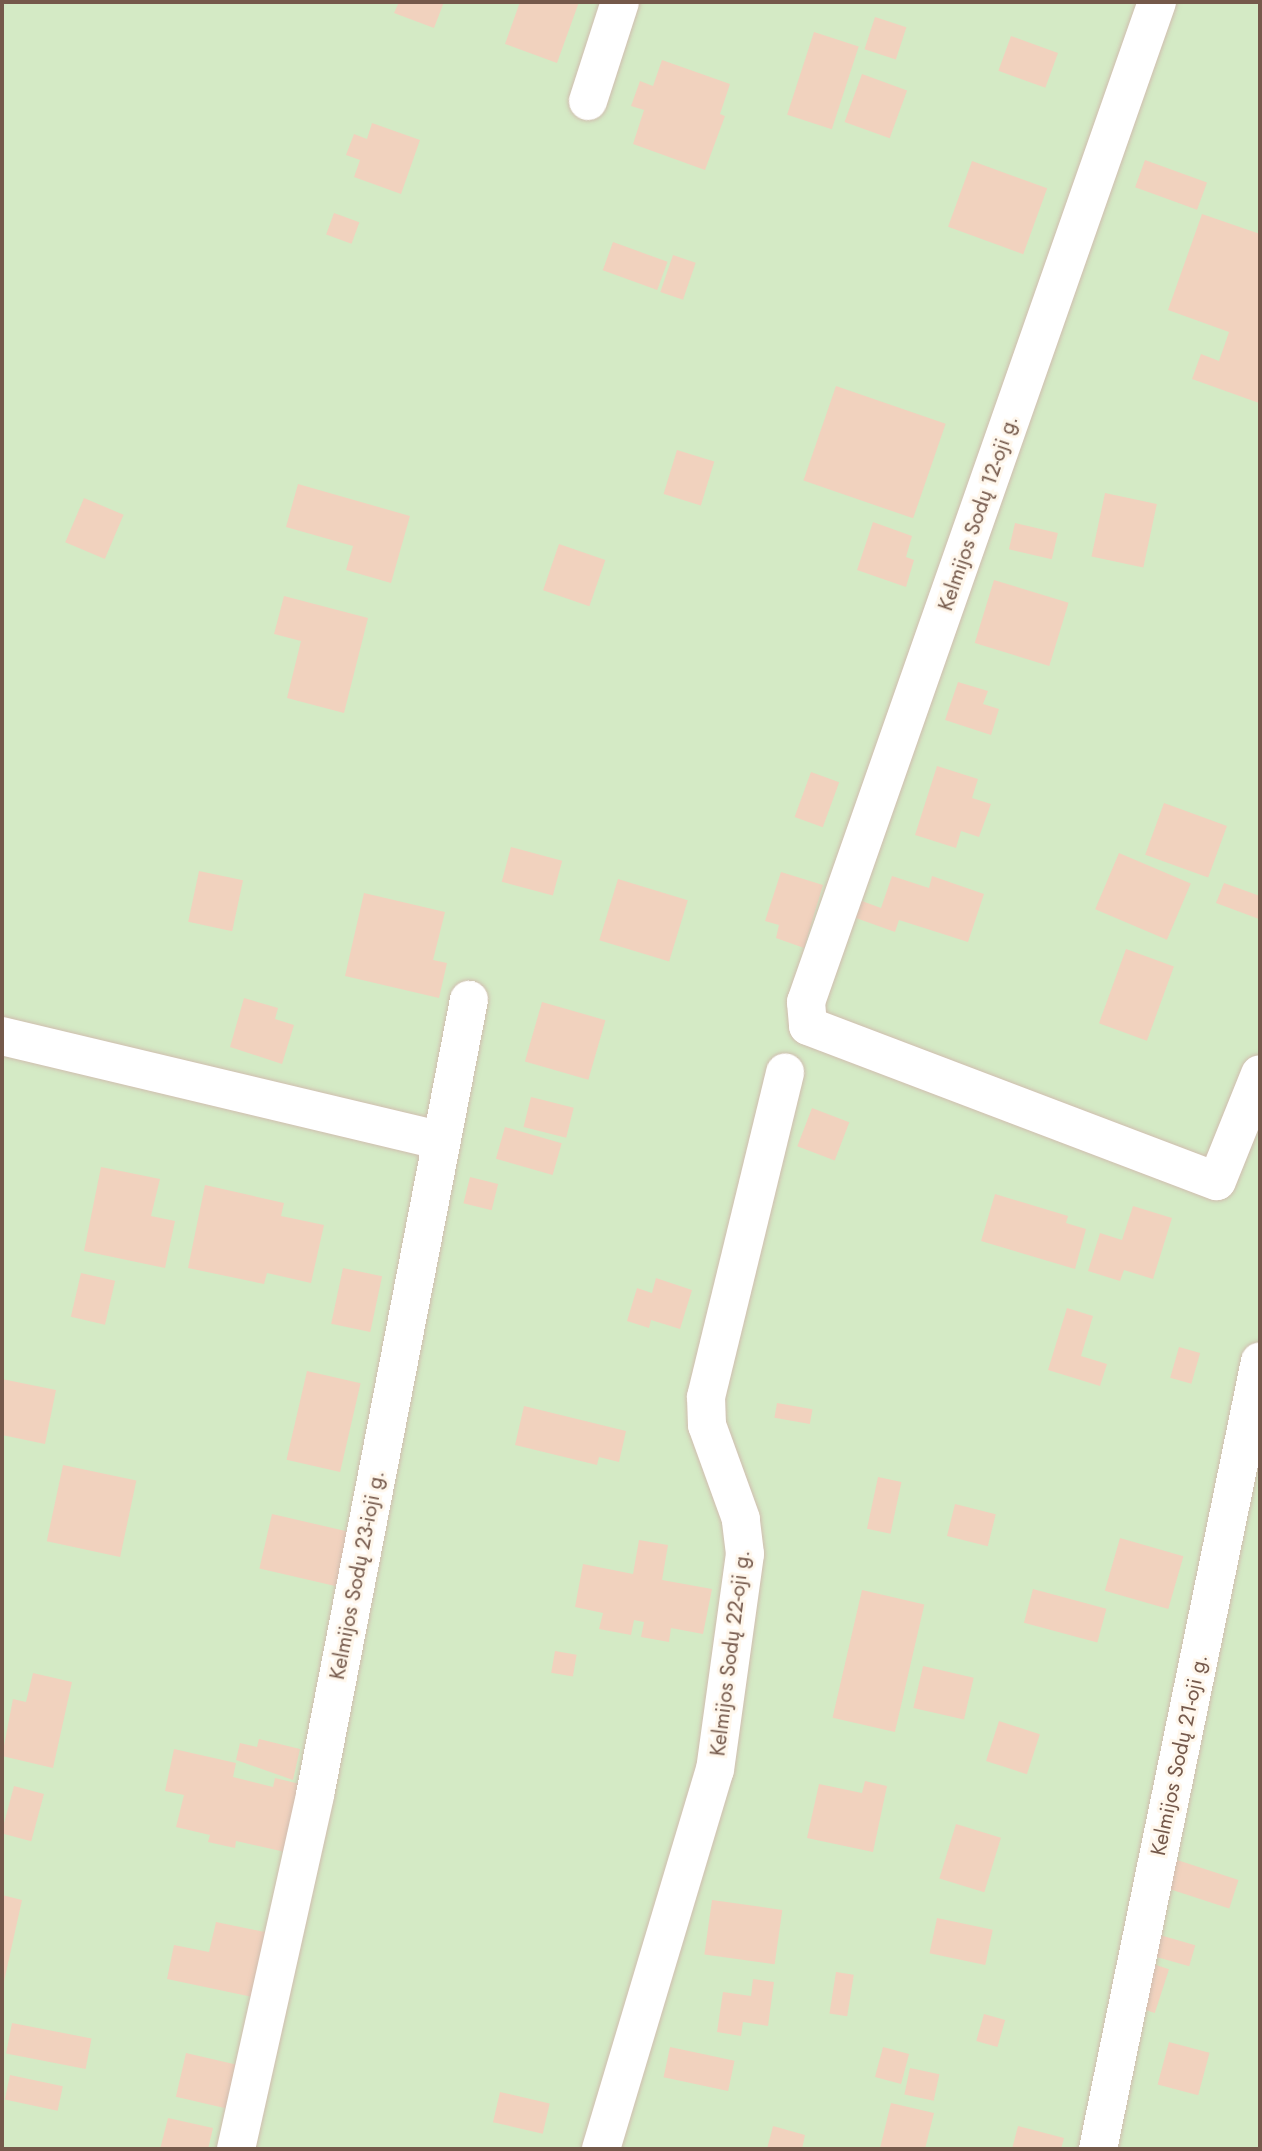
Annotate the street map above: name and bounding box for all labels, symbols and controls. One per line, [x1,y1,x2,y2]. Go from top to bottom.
street label: Kelmijos Sodų 12-oji g. [933,412,1023,614]
street label: Kelmijos Sodų 23-ioji g. [324,1468,390,1682]
street label: Kelmijos Sodų 22-oji g. [705,1548,755,1758]
street label: Kelmijos Sodų 21-oji g. [1145,1652,1213,1858]

